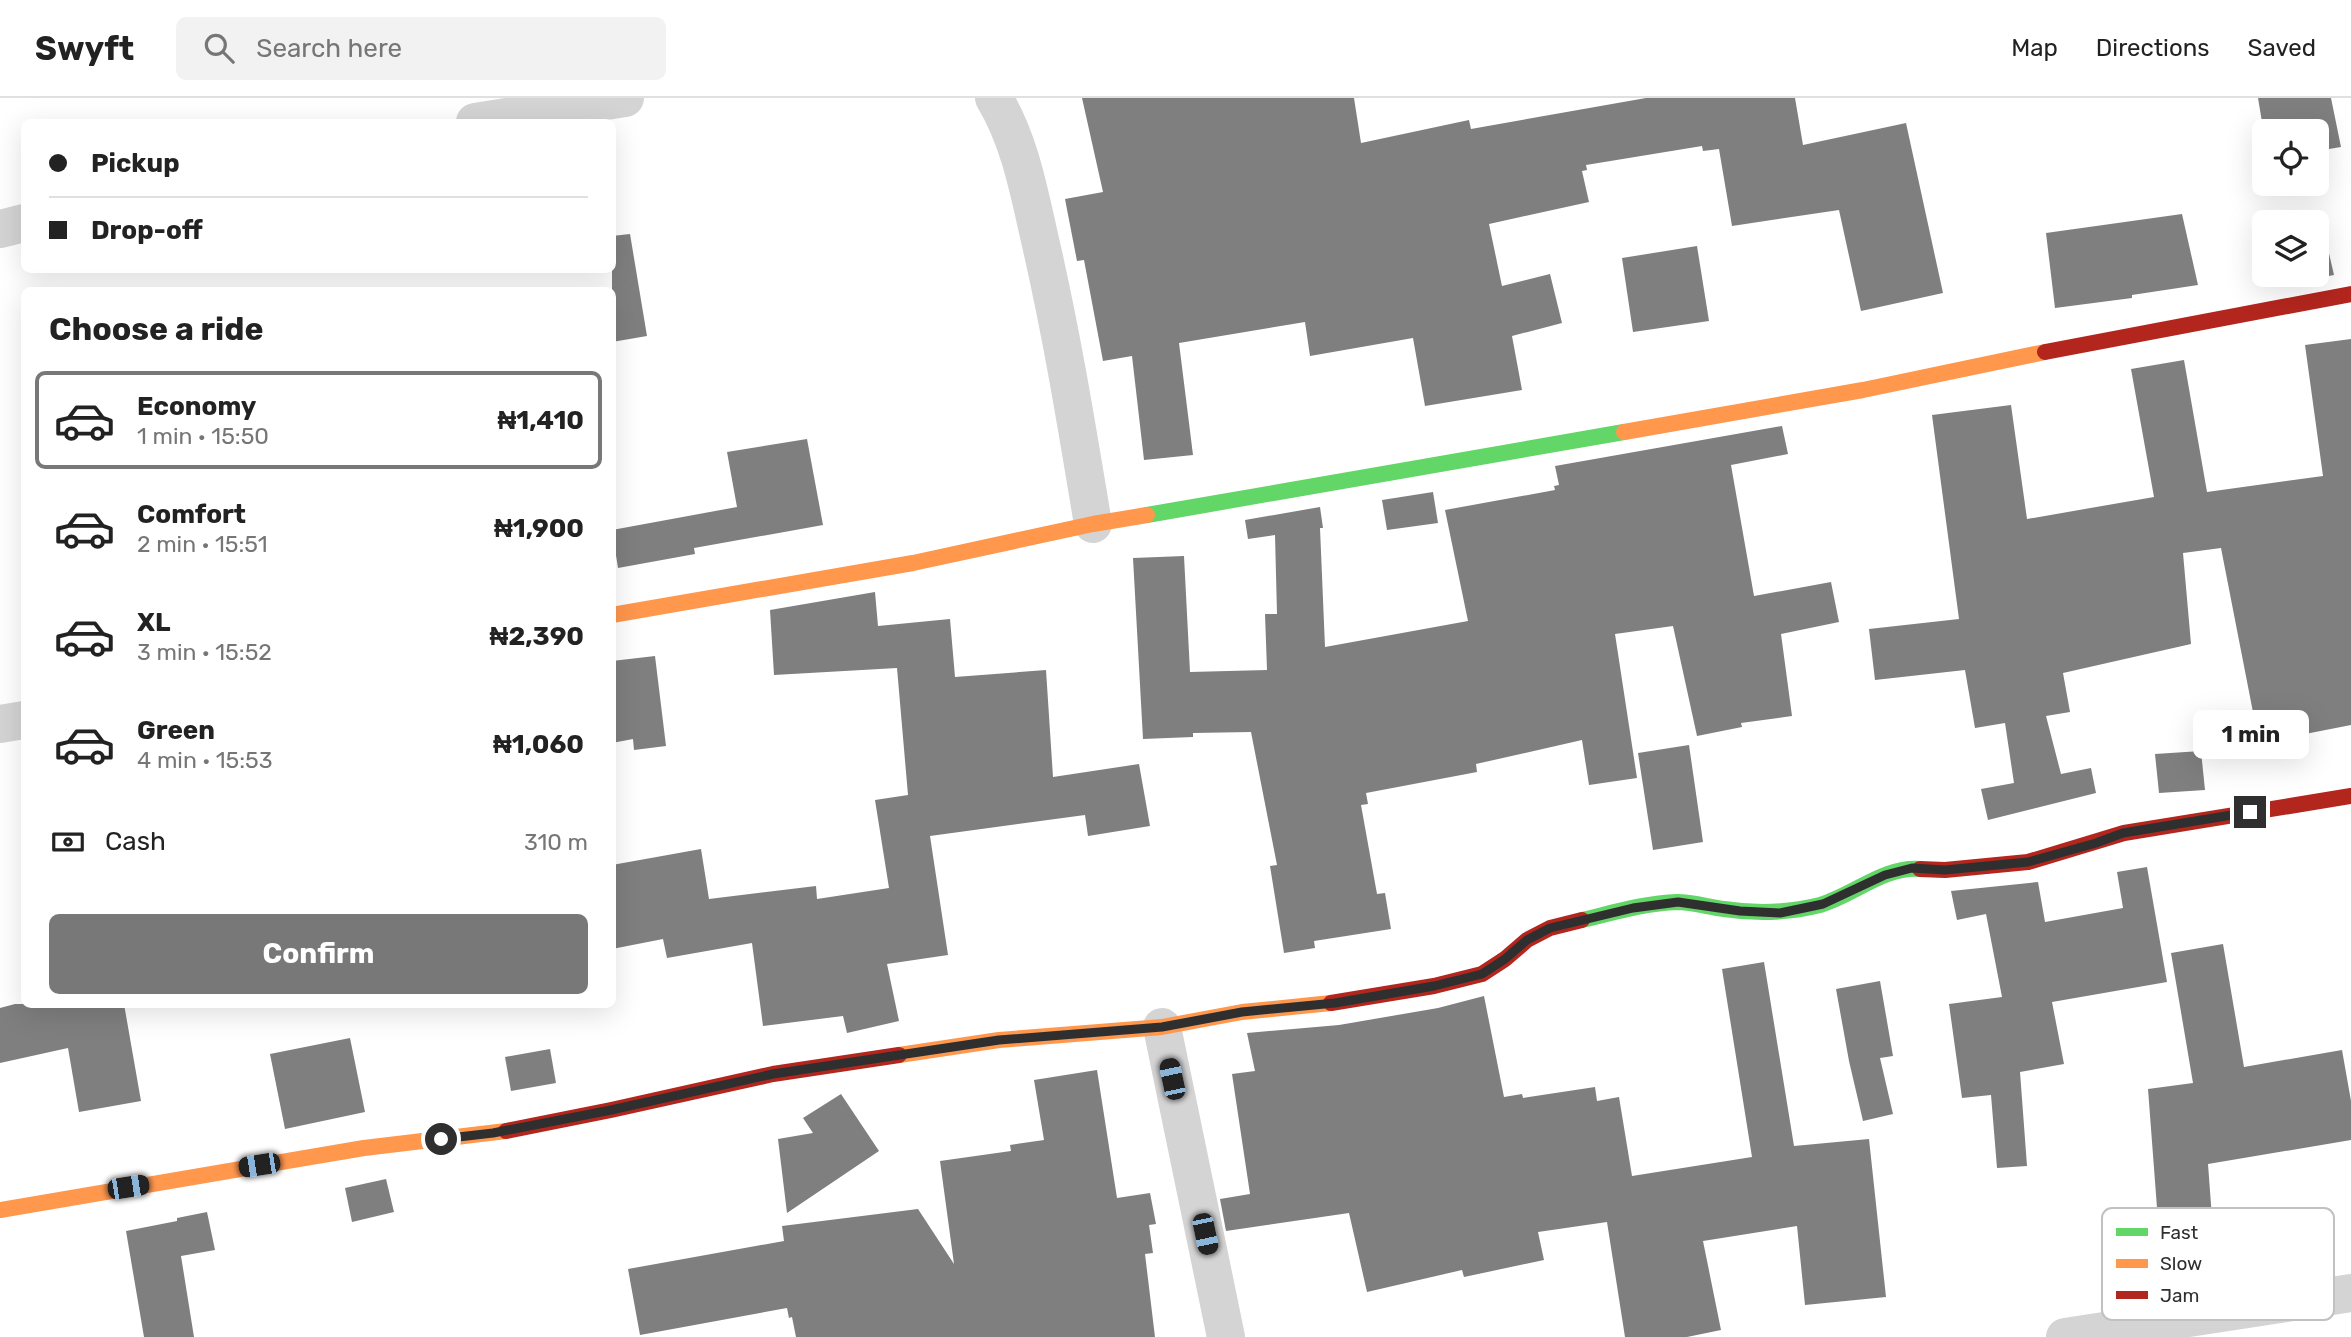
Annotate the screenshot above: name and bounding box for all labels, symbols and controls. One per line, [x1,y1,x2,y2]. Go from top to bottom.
search box [176,17,666,80]
text: Swyft [35,29,134,68]
icon: search [200,29,238,67]
text: Search here [256,33,402,64]
text: Map [2011,34,2058,62]
text: Directions [2096,34,2209,62]
text: Saved [2247,34,2316,62]
map controls [2252,119,2329,287]
button: locate [2252,119,2329,196]
text: Pickup [91,148,180,179]
button: layers [2252,210,2329,287]
text: Drop-off [91,215,203,246]
text: Choose a ride [49,310,263,348]
icon: car [53,389,116,452]
text: Economy [137,391,256,422]
text: ₦1,410 [498,405,584,436]
text: 1 min · 15:50 [137,422,269,450]
icon: car [53,497,116,560]
text: Comfort [137,499,246,530]
text: ₦1,900 [494,513,584,544]
text: 2 min · 15:51 [137,530,268,558]
icon: car [53,605,116,668]
text: XL [137,607,170,638]
text: ₦2,390 [490,621,584,652]
text: 3 min · 15:52 [137,638,272,666]
callout: 1 min [2192,710,2308,760]
icon: car [53,713,116,776]
text: Green [137,715,215,746]
text: 1 min [2222,720,2280,748]
text: ₦1,060 [493,729,584,760]
text: 4 min · 15:53 [137,746,273,774]
route end [2234,796,2266,828]
icon: cash [49,823,87,861]
text: Cash [105,826,166,857]
text: 310 m [524,828,588,856]
button: Confirm [49,914,588,994]
car [1158,1056,1187,1102]
route start [425,1123,457,1155]
car [237,1151,282,1179]
car [106,1173,151,1201]
legend [2102,1208,2334,1320]
car [1191,1211,1220,1257]
text: Fast [2160,1221,2199,1244]
text: Slow [2160,1252,2202,1275]
text: Jam [2160,1284,2199,1307]

